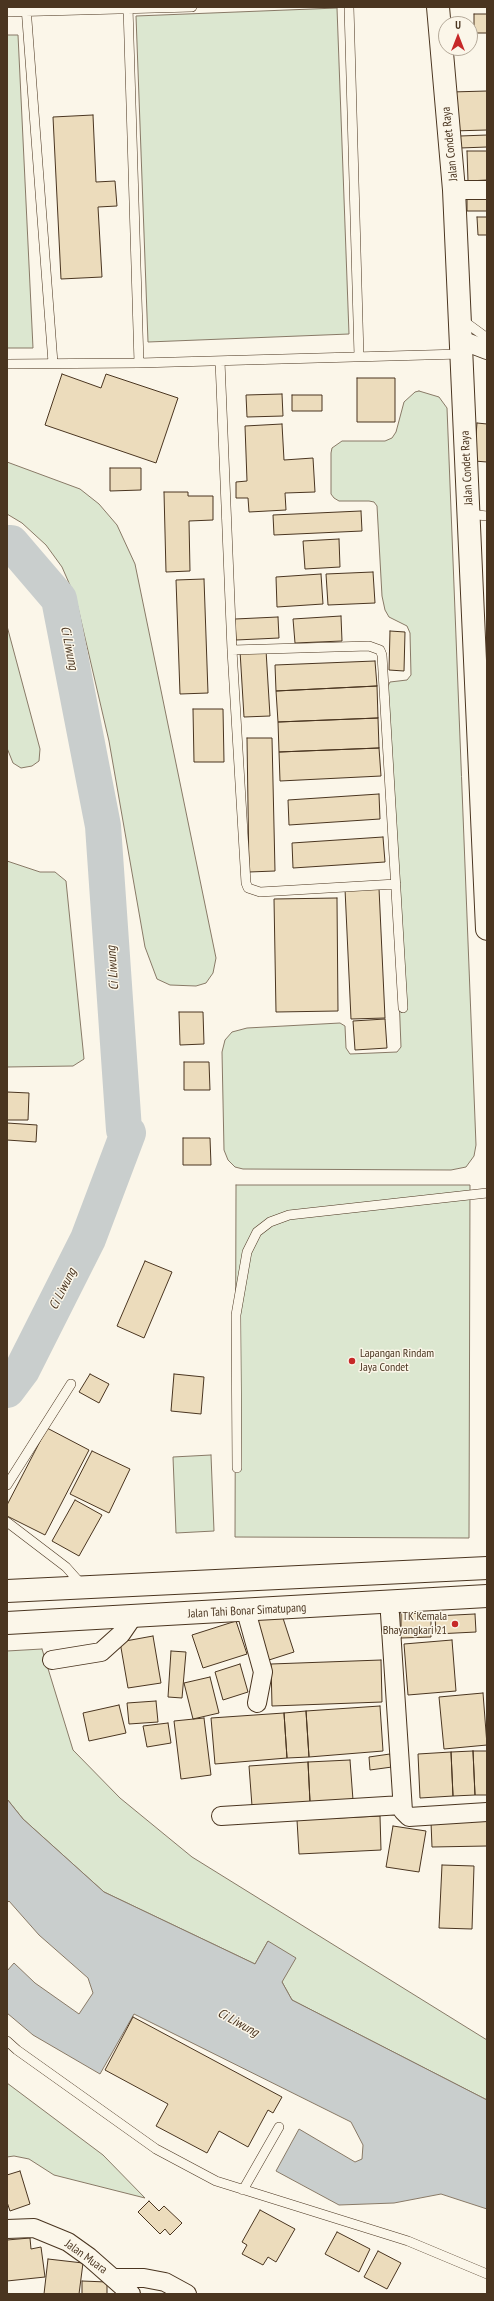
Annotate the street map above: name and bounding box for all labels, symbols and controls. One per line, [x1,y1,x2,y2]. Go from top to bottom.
north arrow [438,16,478,56]
text: U [455,18,461,32]
street label: Jalan Condet Raya [439,106,461,182]
street label: Jalan Condet Raya [458,430,476,506]
water label: Ci Liwung [57,625,81,671]
water label: Ci Liwung [104,945,122,991]
water label: Ci Liwung [46,1266,80,1312]
place label: Lapangan Rindam Jaya Condet [360,1347,434,1375]
marker: Lapangan Rindam Jaya Condet [347,1356,357,1366]
street label: Jalan Tahi Bonar Simatupang [187,1601,307,1621]
place label: TK Kemala Bhayangkari 21 [383,1610,447,1638]
marker: TK Kemala Bhayangkari 21 [450,1619,460,1629]
water label: Ci Liwung [215,2005,261,2041]
street label: Jalan Muara [62,2237,110,2277]

